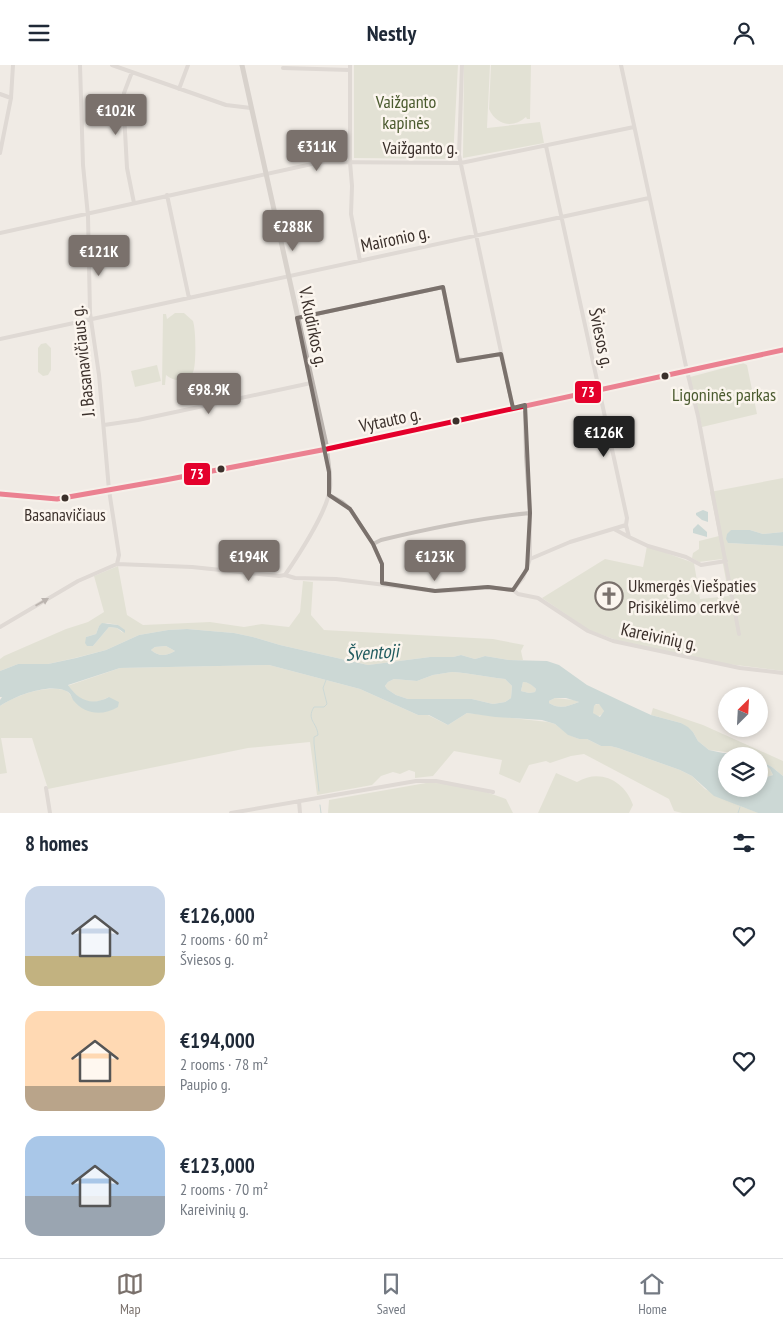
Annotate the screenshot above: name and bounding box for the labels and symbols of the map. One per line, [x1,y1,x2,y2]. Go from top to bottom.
park label: Vaižganto kapinės [375,90,436,134]
pin: €102K [81,93,151,136]
pin: €311K [282,129,352,172]
street label: Vaižganto g. [381,136,458,159]
pin: €288K [258,209,328,252]
street label: Maironio g. [358,220,431,257]
pin: €121K [64,235,134,277]
street label: V. Kudirkos g. [294,284,333,369]
street label: J. Basanavičiaus g. [65,304,100,419]
street label: Šviesos g. [584,306,619,370]
unlabelled marker [660,371,670,381]
pin: €98.9K [168,373,250,415]
line badge: 73 [574,380,602,404]
text: 73 [581,383,595,401]
park label: Ligoninės parkas [672,383,776,406]
street label: Vytauto g. [356,402,423,437]
pin: €126K [569,415,639,458]
unlabelled marker [451,416,461,426]
line badge: 73 [183,462,211,486]
unlabelled marker [216,464,226,474]
text: 73 [190,465,204,483]
marker: Basanavičiaus [60,493,70,503]
place label: Basanavičiaus [24,504,106,526]
pin: €194K [214,539,284,582]
pin: €123K [400,539,470,582]
place label: Ukmergės Viešpaties Prisikėlimo cerkvė [628,574,756,618]
church icon: Ukmergės Viešpaties Prisikėlimo cerkvė [594,581,624,611]
one-way arrow [36,598,49,607]
street label: Kareivinių g. [619,617,699,656]
water label: Šventoji [345,638,402,666]
north arrow [718,687,768,737]

